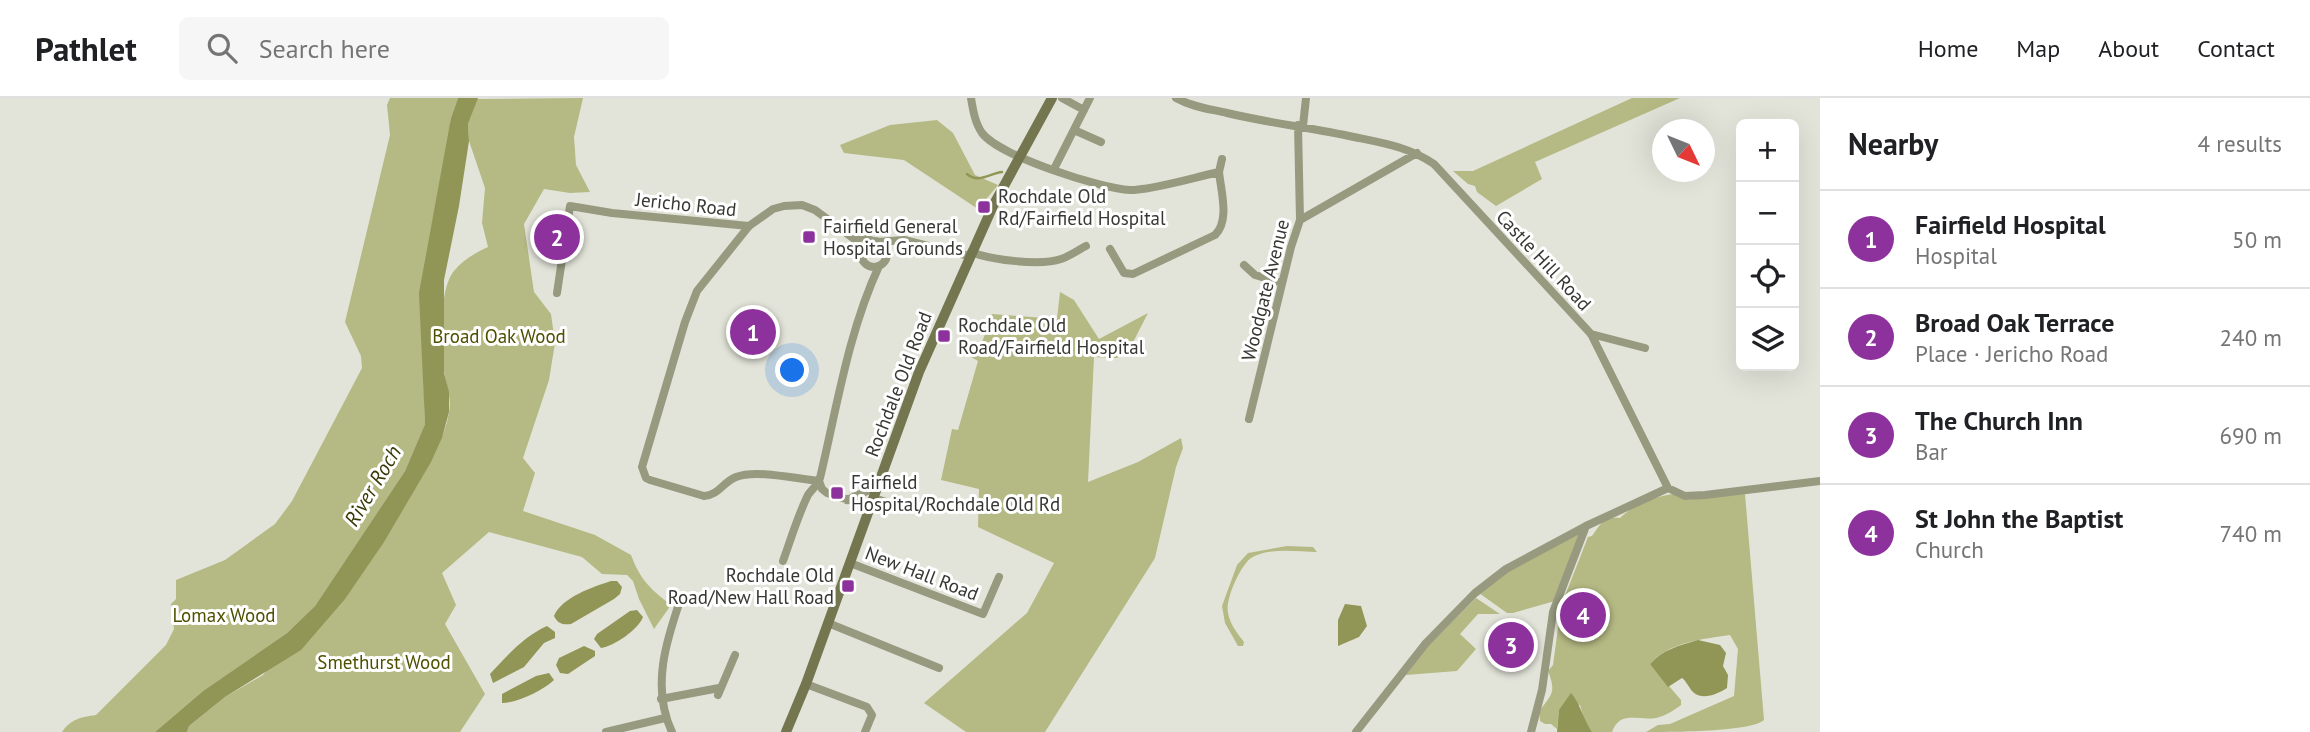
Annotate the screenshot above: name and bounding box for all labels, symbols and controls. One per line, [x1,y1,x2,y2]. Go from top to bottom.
search box [179,17,669,80]
text: Pathlet [35,27,137,70]
icon: search [203,29,241,67]
text: Search here [259,32,390,65]
text: Home [1918,33,1978,64]
text: Map [2016,33,2060,64]
text: About [2098,33,2159,64]
text: Contact [2197,33,2275,64]
north arrow [1652,119,1715,182]
map controls [1736,119,1799,371]
button: + [1736,119,1799,182]
text: Nearby [1848,124,1938,163]
text: 4 results [2198,129,2282,158]
button: − [1736,182,1799,245]
place label: Rochdale Old Rd/Fairfield Hospital [998,184,1166,230]
street label: Jericho Road [633,187,738,221]
marker: Rochdale Old Rd/Fairfield Hospital [976,199,992,215]
street label: Castle Hill Road [1491,205,1597,315]
text: Fairfield Hospital [1915,208,2106,241]
pin: 2 [534,211,580,263]
place label: Fairfield General Hospital Grounds [823,214,963,260]
street label: Woodgate Avenue [1236,217,1294,363]
text: 1 [1864,225,1878,254]
text: 50 m [2232,225,2282,254]
marker: Fairfield General Hospital Grounds [801,229,817,245]
text: Hospital [1915,241,1997,270]
button: locate [1736,245,1799,308]
pin: 1 [730,306,776,358]
text: Broad Oak Terrace [1915,306,2114,339]
street label: Rochdale Old Road [859,308,937,460]
button: layers [1736,308,1799,371]
place label: Rochdale Old Road/Fairfield Hospital [958,313,1145,359]
text: 2 [1864,323,1878,352]
text: 240 m [2220,323,2282,352]
park label: Broad Oak Wood [432,324,566,348]
marker: Rochdale Old Road/Fairfield Hospital [936,328,952,344]
text: Place · Jericho Road [1915,339,2108,368]
your location [775,353,809,387]
text: The Church Inn [1915,404,2083,437]
text: 3 [1864,421,1878,450]
text: 690 m [2220,421,2282,450]
text: Bar [1915,437,1948,466]
water label: River Roch [338,440,407,531]
place label: Fairfield Hospital/Rochdale Old Rd [851,470,1060,516]
marker: Fairfield Hospital/Rochdale Old Rd [829,485,845,501]
text: St John the Baptist [1915,502,2123,535]
text: 4 [1864,519,1878,548]
text: 740 m [2220,519,2282,548]
text: Church [1915,535,1984,564]
street label: New Hall Road [862,540,982,606]
place label: Rochdale Old Road/New Hall Road [668,563,834,609]
marker: Rochdale Old Road/New Hall Road [840,578,856,594]
pin: 4 [1560,589,1606,641]
park label: Lomax Wood [172,603,276,627]
pin: 3 [1488,619,1534,671]
park label: Smethurst Wood [317,650,451,674]

